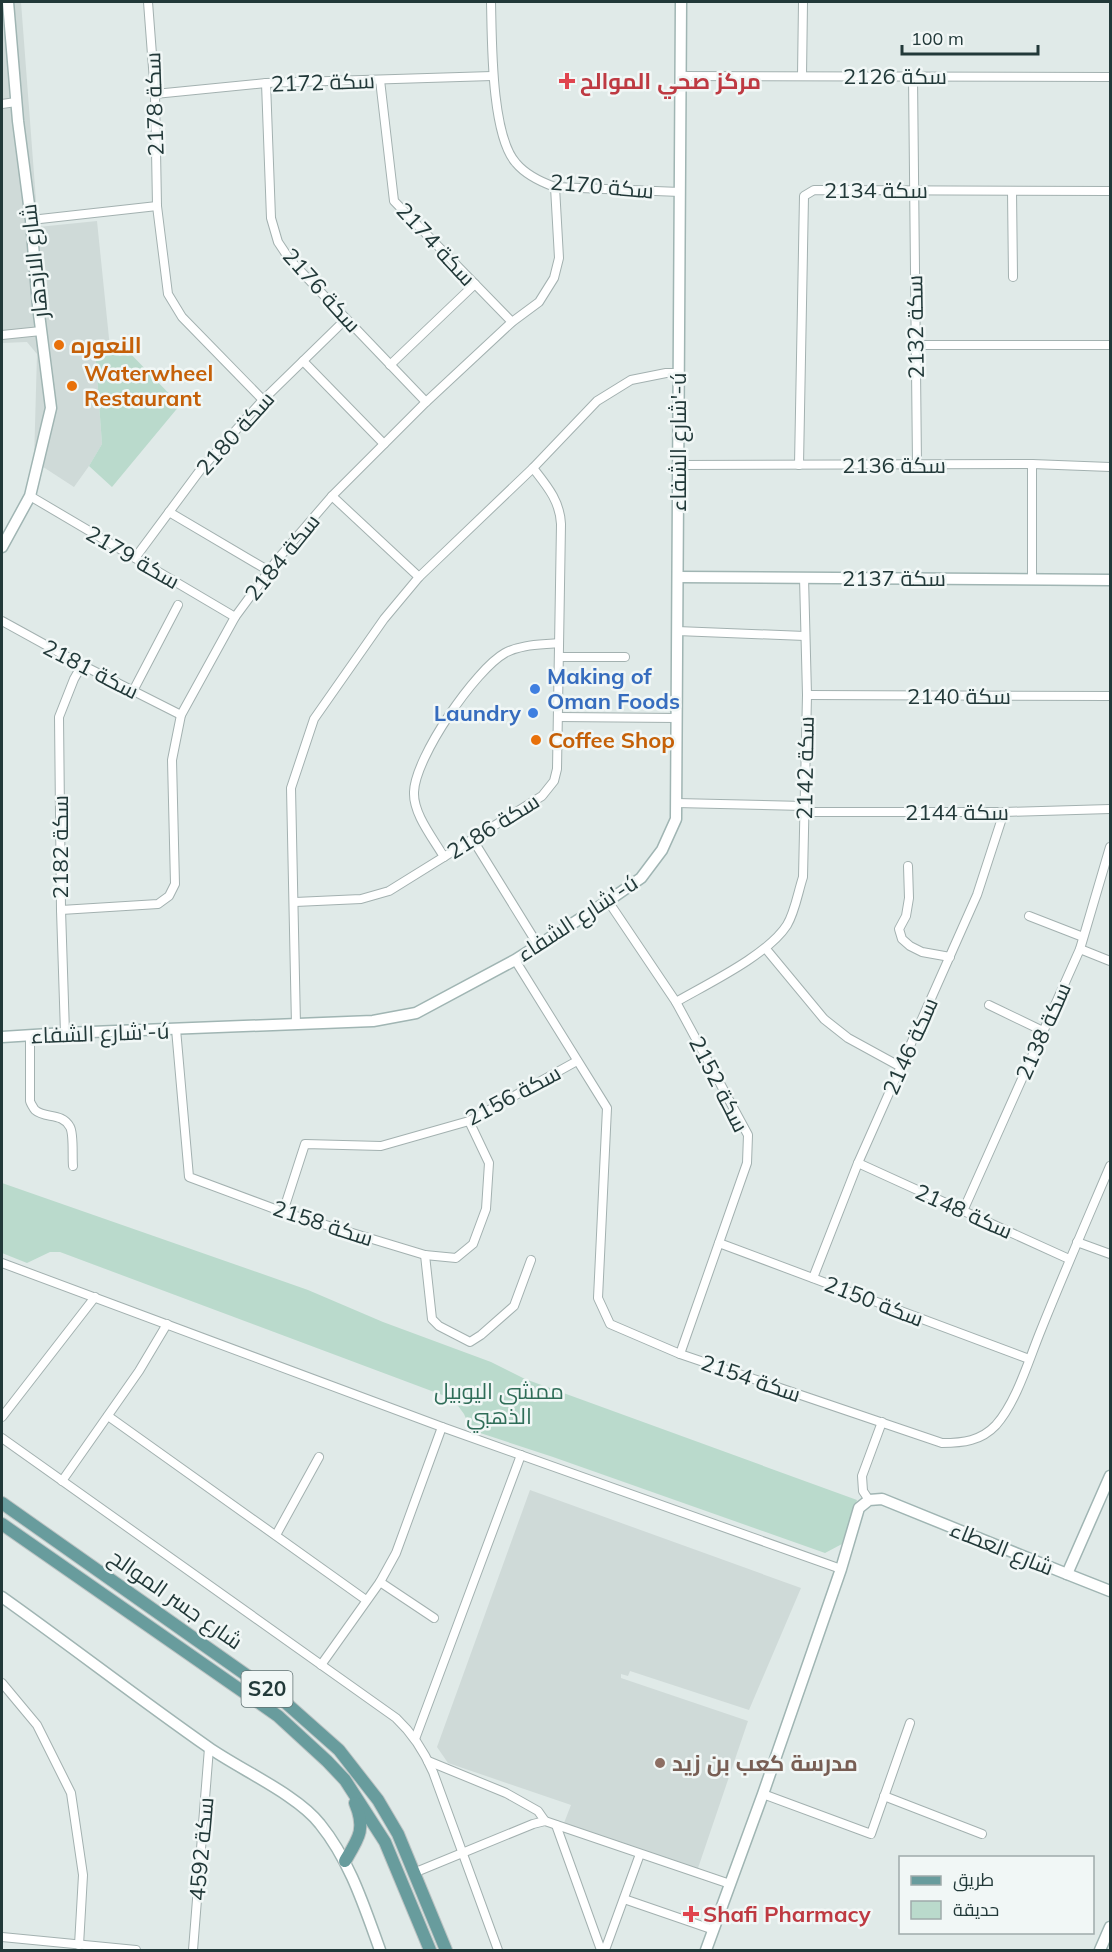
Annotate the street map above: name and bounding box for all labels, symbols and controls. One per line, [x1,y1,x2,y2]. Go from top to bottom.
scale bar [902,18,1038,56]
text: 100 m [911,27,964,50]
street label: سكة 2178 [138,52,170,156]
street label: سكة 2126 [843,62,947,90]
street label: سكة 2172 [271,66,375,98]
place label: مركز صحي الموالح [580,67,761,99]
marker: مركز صحي الموالح [558,72,576,90]
street label: سكة 2170 [549,168,655,204]
street label: سكة 2134 [824,176,928,204]
street label: سكة 2174 [390,196,482,292]
street label: شارع الازدهار [14,202,55,321]
street label: سكة 2176 [277,242,367,338]
street label: سكة 2132 [900,275,930,379]
place label: النعوره [71,331,142,359]
marker: النعوره [52,338,66,352]
place label: Waterwheel Restaurant [84,359,213,412]
street label: شارع الشفاء'-ú [664,373,693,511]
marker: Waterwheel Restaurant [65,379,79,393]
street label: سكة 2180 [190,385,280,481]
street label: سكة 2136 [842,451,946,479]
street label: سكة 2184 [238,508,326,606]
street label: سكة 2179 [81,519,185,595]
street label: سكة 2137 [842,564,946,592]
street label: سكة 2181 [38,633,144,705]
place label: Making of Oman Foods [547,662,680,715]
marker: Making of Oman Foods [528,682,542,696]
street label: سكة 2140 [907,682,1011,710]
place label: Laundry [434,699,521,727]
marker: Laundry [526,706,540,720]
street label: سكة 2142 [790,716,820,820]
place label: Coffee Shop [548,726,675,754]
marker: Coffee Shop [529,733,543,747]
street label: سكة 2186 [442,787,544,865]
street label: سكة 2182 [46,795,74,899]
street label: سكة 2144 [905,798,1009,826]
street label: شارع الشفاء'-ú [511,868,643,968]
street label: سكة 2138 [1009,978,1077,1084]
street label: سكة 2146 [876,993,944,1099]
street label: شارع الشفاء'-ú [30,1017,170,1050]
street label: سكة 2152 [683,1031,755,1137]
street label: سكة 2156 [461,1058,565,1132]
street label: سكة 2148 [911,1177,1017,1245]
street label: سكة 2158 [269,1194,377,1252]
street label: سكة 2150 [820,1269,928,1333]
street label: سكة 2154 [697,1348,805,1408]
park label: ممشى اليوبيل الذهبي [434,1377,564,1433]
street label: شارع العطاء [946,1515,1058,1582]
street label: شارع جسر الموالح [103,1543,248,1656]
road number: S20 [242,1671,292,1707]
place label: مدرسة كعب بن زيد [672,1749,858,1777]
marker: مدرسة كعب بن زيد [653,1756,667,1770]
street label: سكة 4592 [183,1796,219,1902]
legend [899,1856,1094,1934]
text: طريق [953,1868,994,1892]
text: حديقة [953,1898,999,1921]
place label: Shafi Pharmacy [703,1900,871,1928]
marker: Shafi Pharmacy [684,1907,698,1921]

